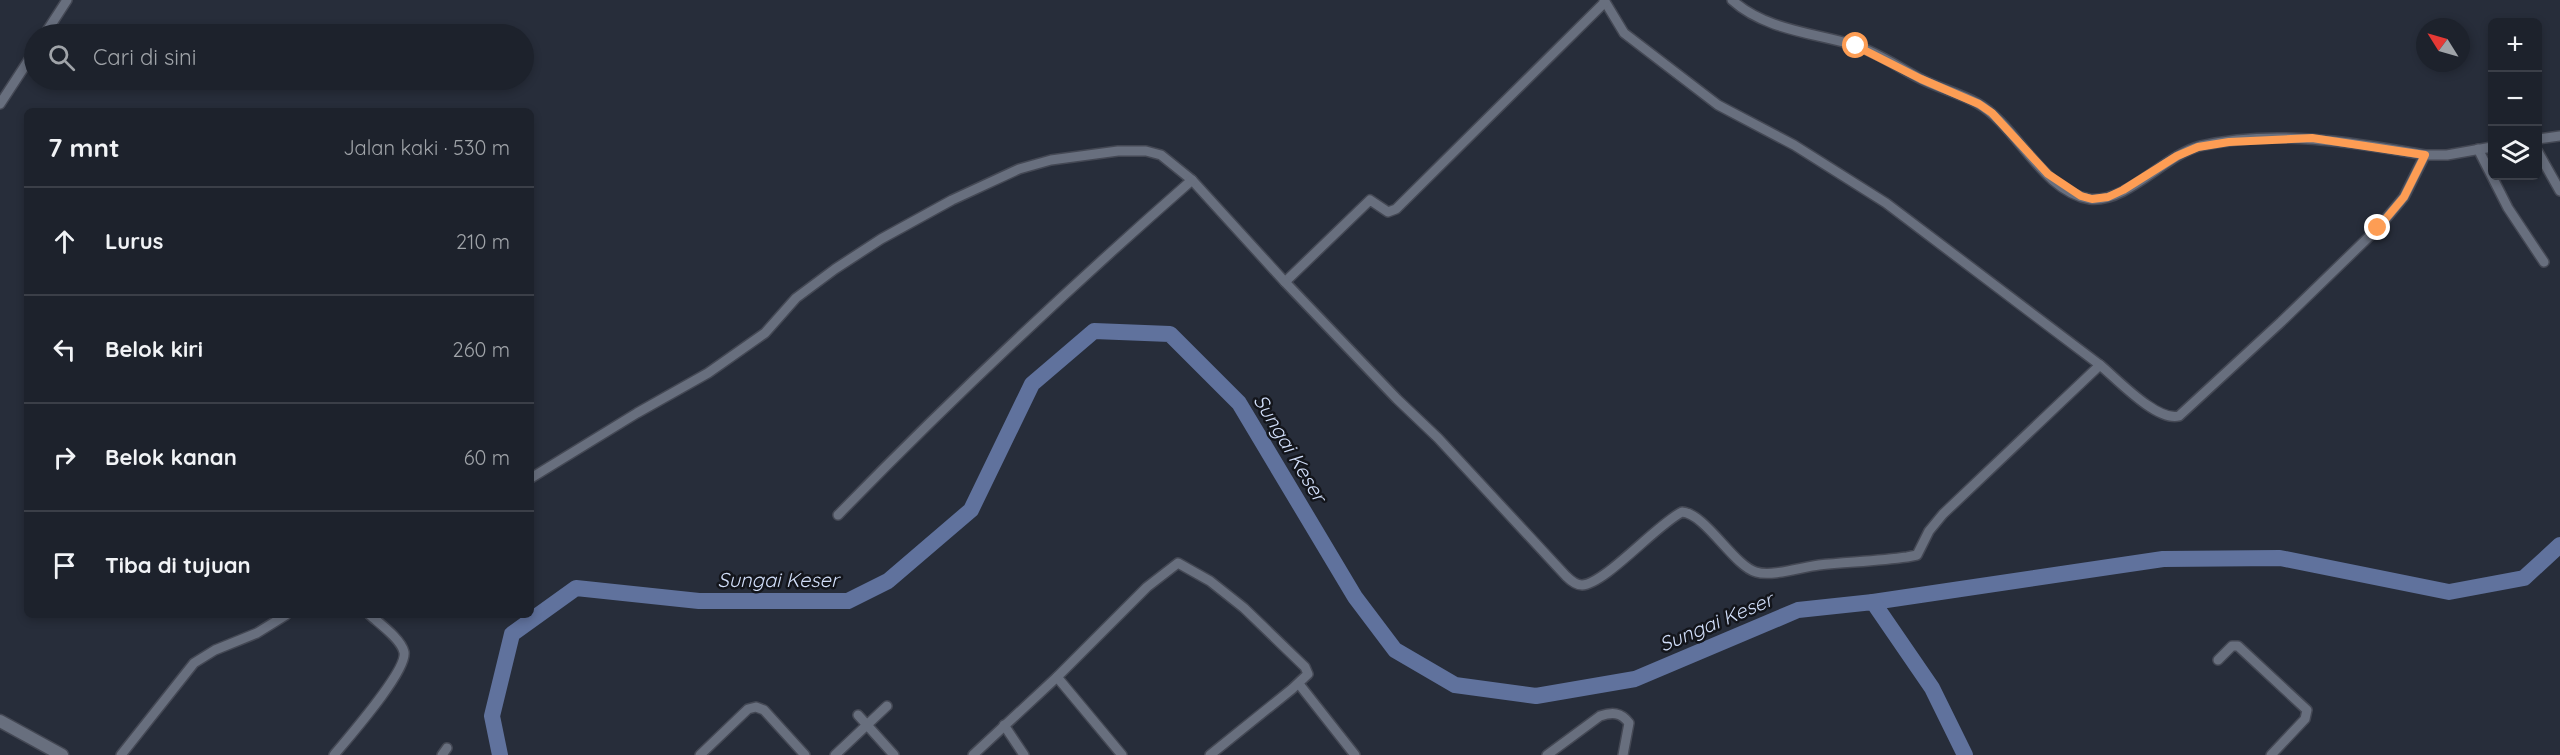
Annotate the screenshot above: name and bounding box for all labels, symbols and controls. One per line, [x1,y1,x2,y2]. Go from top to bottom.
north arrow [2416,18,2470,72]
map controls [2488,18,2542,180]
button: + [2488,18,2542,72]
search box [24,24,534,90]
route start [1842,32,1868,58]
icon: search [45,41,78,74]
text: Cari di sini [93,43,196,71]
button: − [2488,72,2542,126]
button: layers [2488,126,2542,180]
text: 7 mnt [48,131,120,164]
text: Jalan kaki · 530 m [343,135,510,160]
route end [2364,214,2390,240]
icon: ahead [48,225,81,258]
text: Lurus [105,227,163,255]
text: 210 m [456,229,510,254]
icon: left [48,333,81,366]
text: Belok kiri [105,335,203,363]
text: 260 m [453,337,510,362]
water label: Sungai Keser [1249,389,1334,508]
icon: right [48,441,81,474]
text: Belok kanan [105,443,237,471]
text: 60 m [464,445,510,470]
icon: arrive [48,549,81,582]
text: Tiba di tujuan [105,551,251,579]
water label: Sungai Keser [717,567,841,592]
water label: Sungai Keser [1655,585,1779,657]

